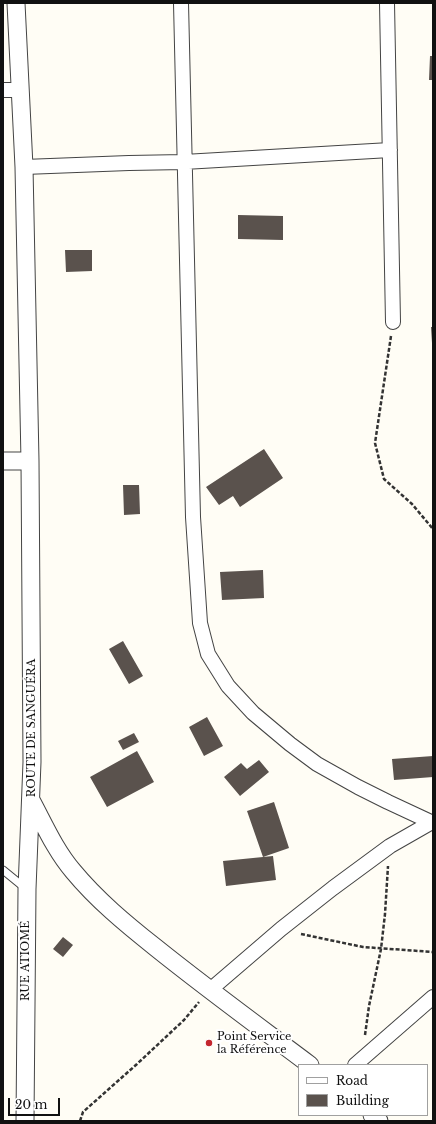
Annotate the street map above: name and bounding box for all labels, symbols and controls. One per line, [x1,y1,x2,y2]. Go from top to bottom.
street label: ROUTE DE SANGUÉRA [25,659,39,797]
street label: RUE ATIOMÉ [19,921,33,1001]
place label: Point Service la Référence [217,1030,291,1056]
marker: Point Service la Référence [204,1038,214,1048]
legend [298,1064,428,1116]
text: Road [336,1073,368,1088]
scale bar [10,1090,62,1116]
text: Building [336,1093,389,1108]
text: 20 m [15,1097,47,1112]

